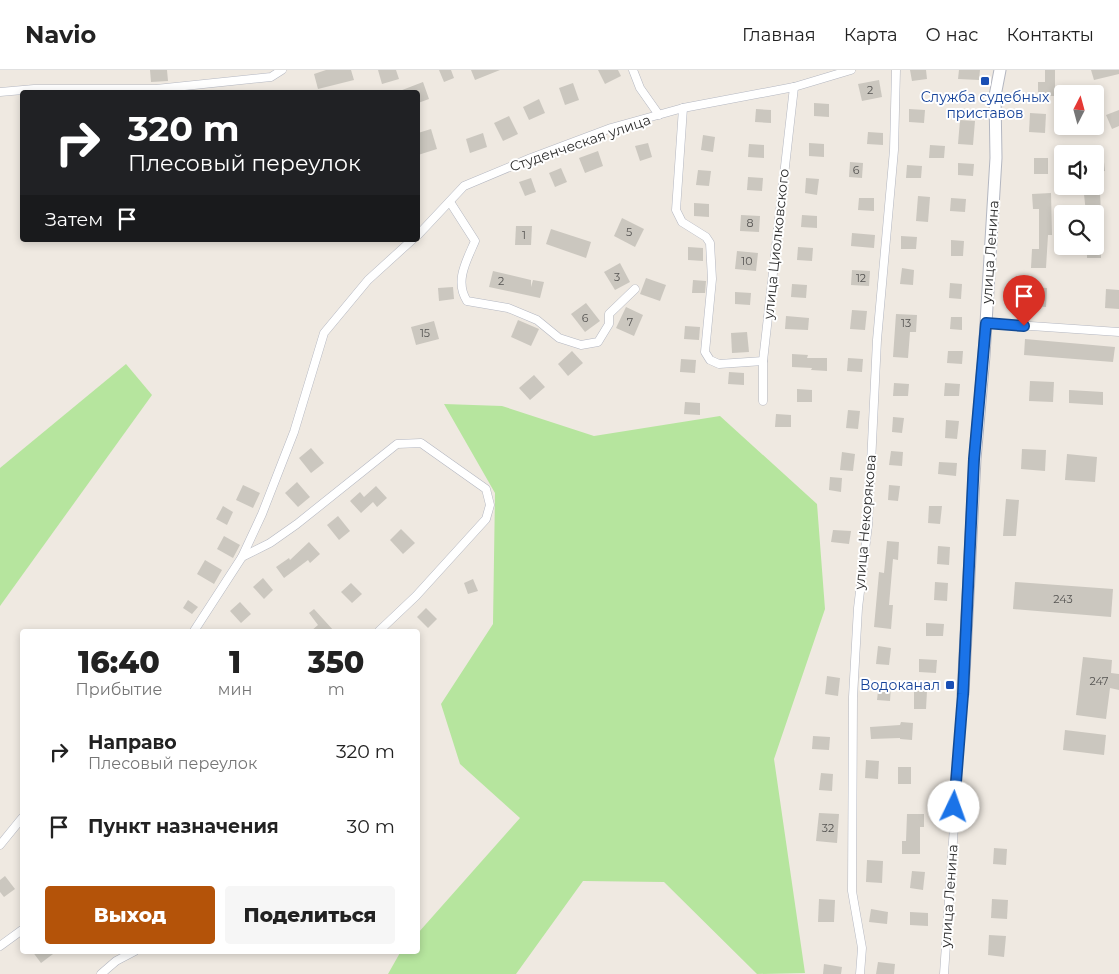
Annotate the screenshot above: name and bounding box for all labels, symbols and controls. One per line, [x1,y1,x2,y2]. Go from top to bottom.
text: Navio [25,20,96,49]
text: Главная [742,24,816,46]
text: Карта [844,24,898,46]
text: О нас [926,24,978,46]
text: Контакты [1006,24,1094,46]
marker: Служба судебных приставов [979,75,991,87]
house number: 2 [867,83,873,97]
north arrow [1054,85,1104,135]
map controls [1054,85,1104,255]
place label: Служба судебных приставов [921,88,1050,122]
text: 320 m [128,107,240,150]
icon: right [45,110,110,175]
street label: Студенческая улица [507,110,653,176]
button: sound [1054,145,1104,195]
text: Плесовый переулок [128,150,361,177]
house number: 6 [853,163,860,177]
street label: улица Циолковского [759,168,793,321]
street label: улица Ленина [977,200,1003,305]
icon: arrive [113,205,141,233]
button: search [1054,205,1104,255]
text: Затем [45,208,103,231]
house number: 8 [746,216,754,230]
house number: 5 [626,225,632,239]
house number: 1 [522,228,526,242]
house number: 10 [741,254,753,268]
house number: 3 [614,270,620,284]
house number: 12 [856,271,866,285]
house number: 2 [498,274,504,288]
pin [1003,275,1045,326]
icon: arrive [1010,282,1038,310]
house number: 6 [582,311,589,325]
house number: 7 [627,315,633,329]
house number: 13 [901,316,911,330]
house number: 15 [420,326,430,340]
street label: улица Некорякова [850,454,880,591]
house number: 243 [1053,592,1073,606]
text: 16:40 [78,644,160,681]
text: 1 [229,644,241,681]
text: 350 [308,644,364,681]
house number: 247 [1089,674,1109,688]
place label: Водоканал [860,676,940,694]
marker: Водоканал [944,679,956,691]
text: Прибытие [76,680,162,699]
text: мин [218,680,252,699]
text: m [328,680,345,699]
text: Направо [88,731,177,754]
icon: right [45,738,73,766]
text: 320 m [336,740,395,763]
text: Плесовый переулок [88,754,257,773]
position arrow [927,780,979,832]
icon: arrive [45,813,73,841]
text: Пункт назначения [88,815,279,838]
text: 30 m [347,815,395,838]
house number: 32 [822,821,834,835]
street label: улица Ленина [936,844,962,949]
button: Выход [45,886,215,944]
button: Поделиться [225,886,395,944]

